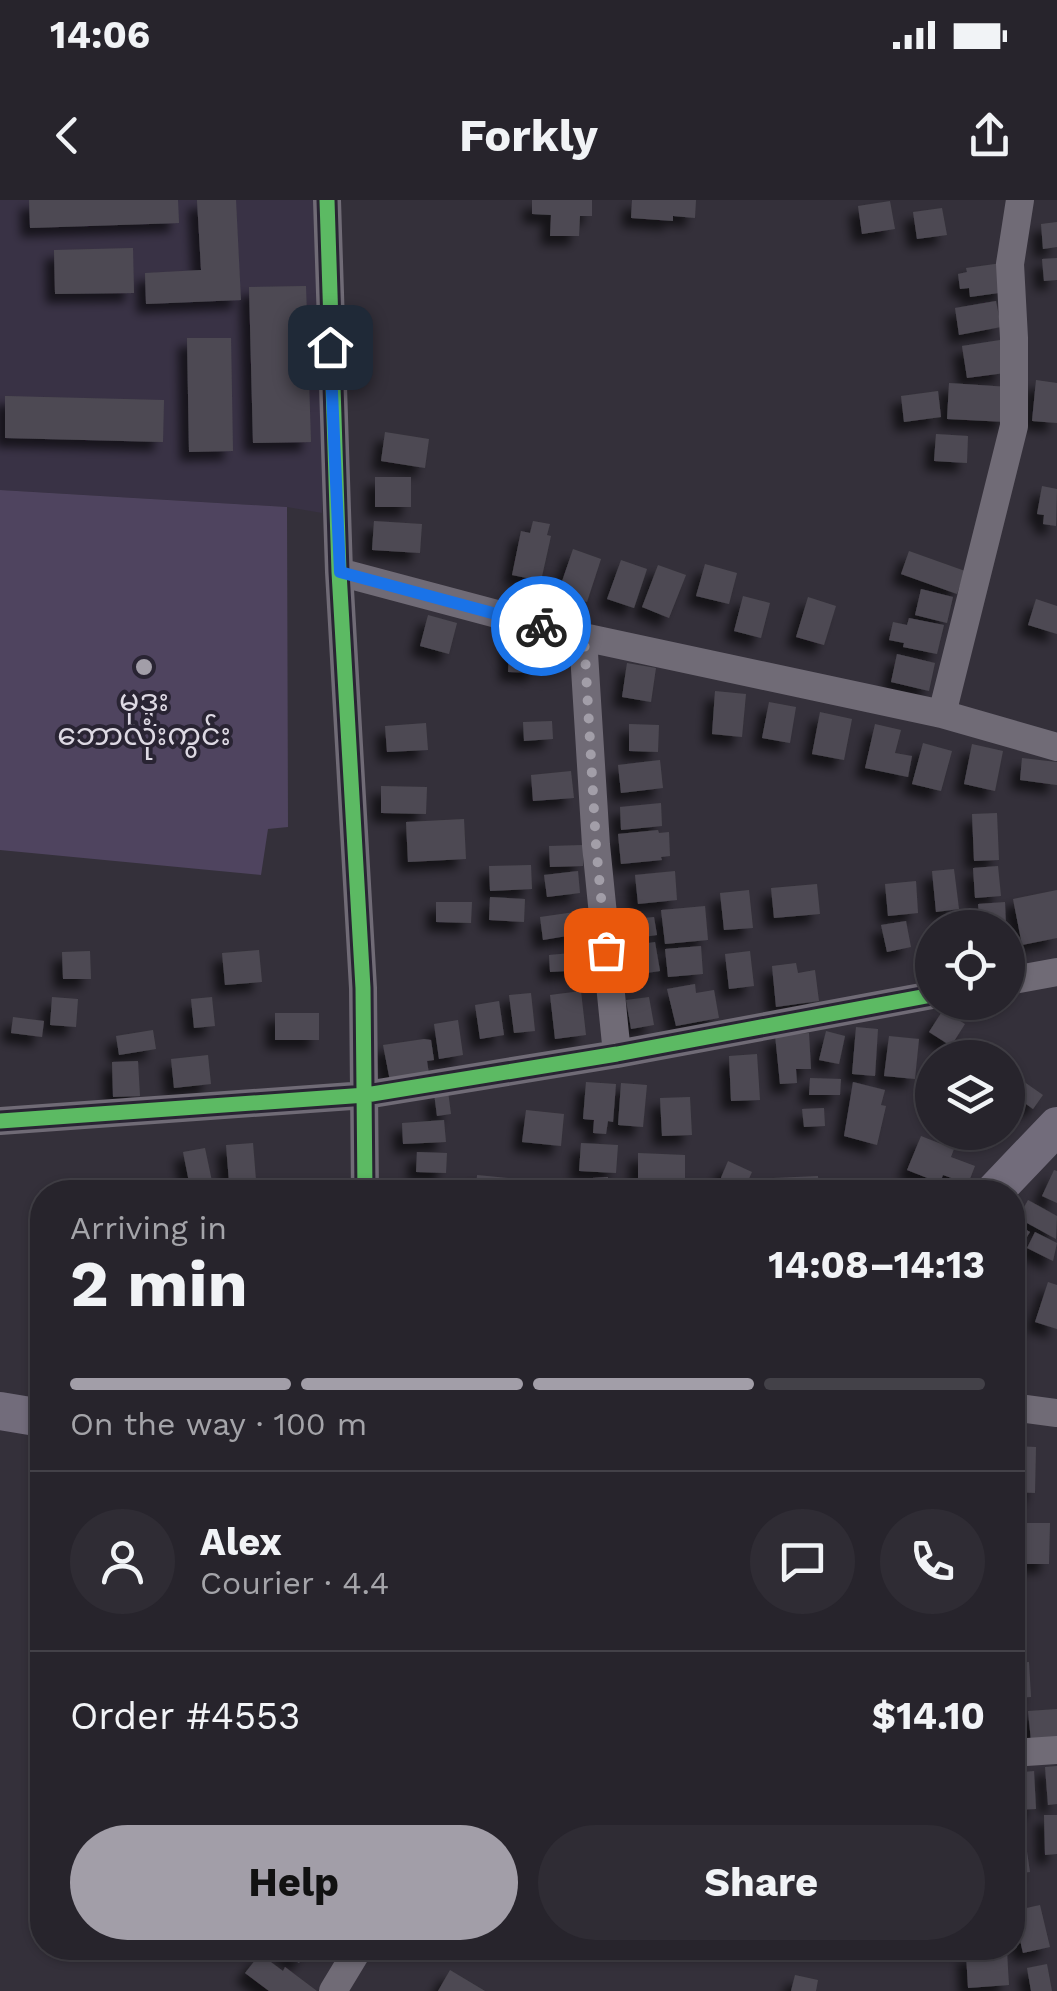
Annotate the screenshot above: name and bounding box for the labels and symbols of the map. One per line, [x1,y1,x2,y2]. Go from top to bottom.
pin [288,305,373,390]
courier [491,576,591,676]
marker: မုဒူး ဘောလုံးကွင်း [133,656,155,678]
place label: မုဒူး ဘောလုံးကွင်း [57,683,231,760]
pin [564,908,649,993]

